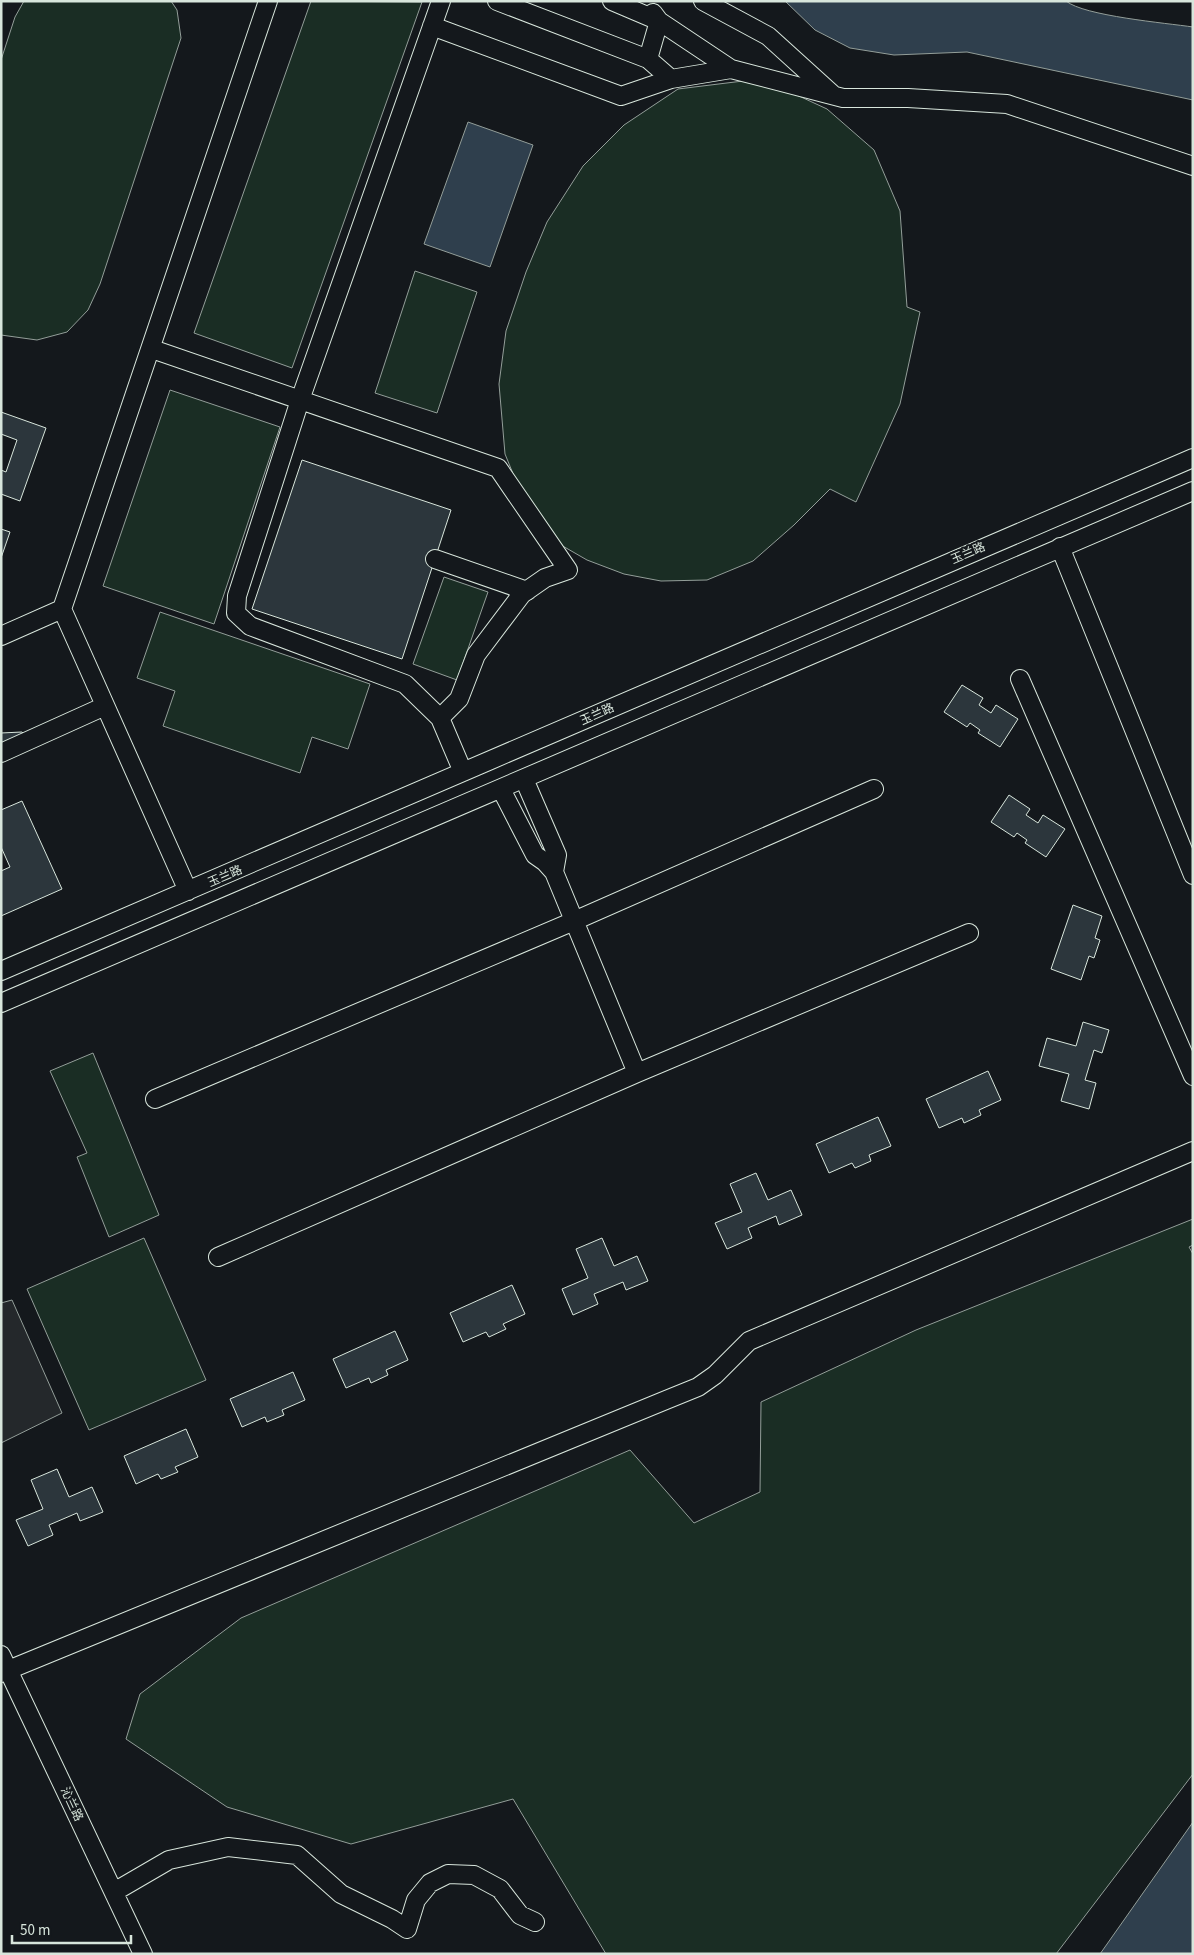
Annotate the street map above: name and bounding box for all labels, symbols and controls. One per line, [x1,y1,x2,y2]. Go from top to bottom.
street label: 玉兰路 [948,539,988,568]
street label: 玉兰路 [577,699,617,730]
street label: 玉兰路 [205,862,245,891]
street label: 沁兰路 [56,1784,87,1824]
scale bar [12,1912,131,1944]
text: 50 m [20,1920,50,1941]

